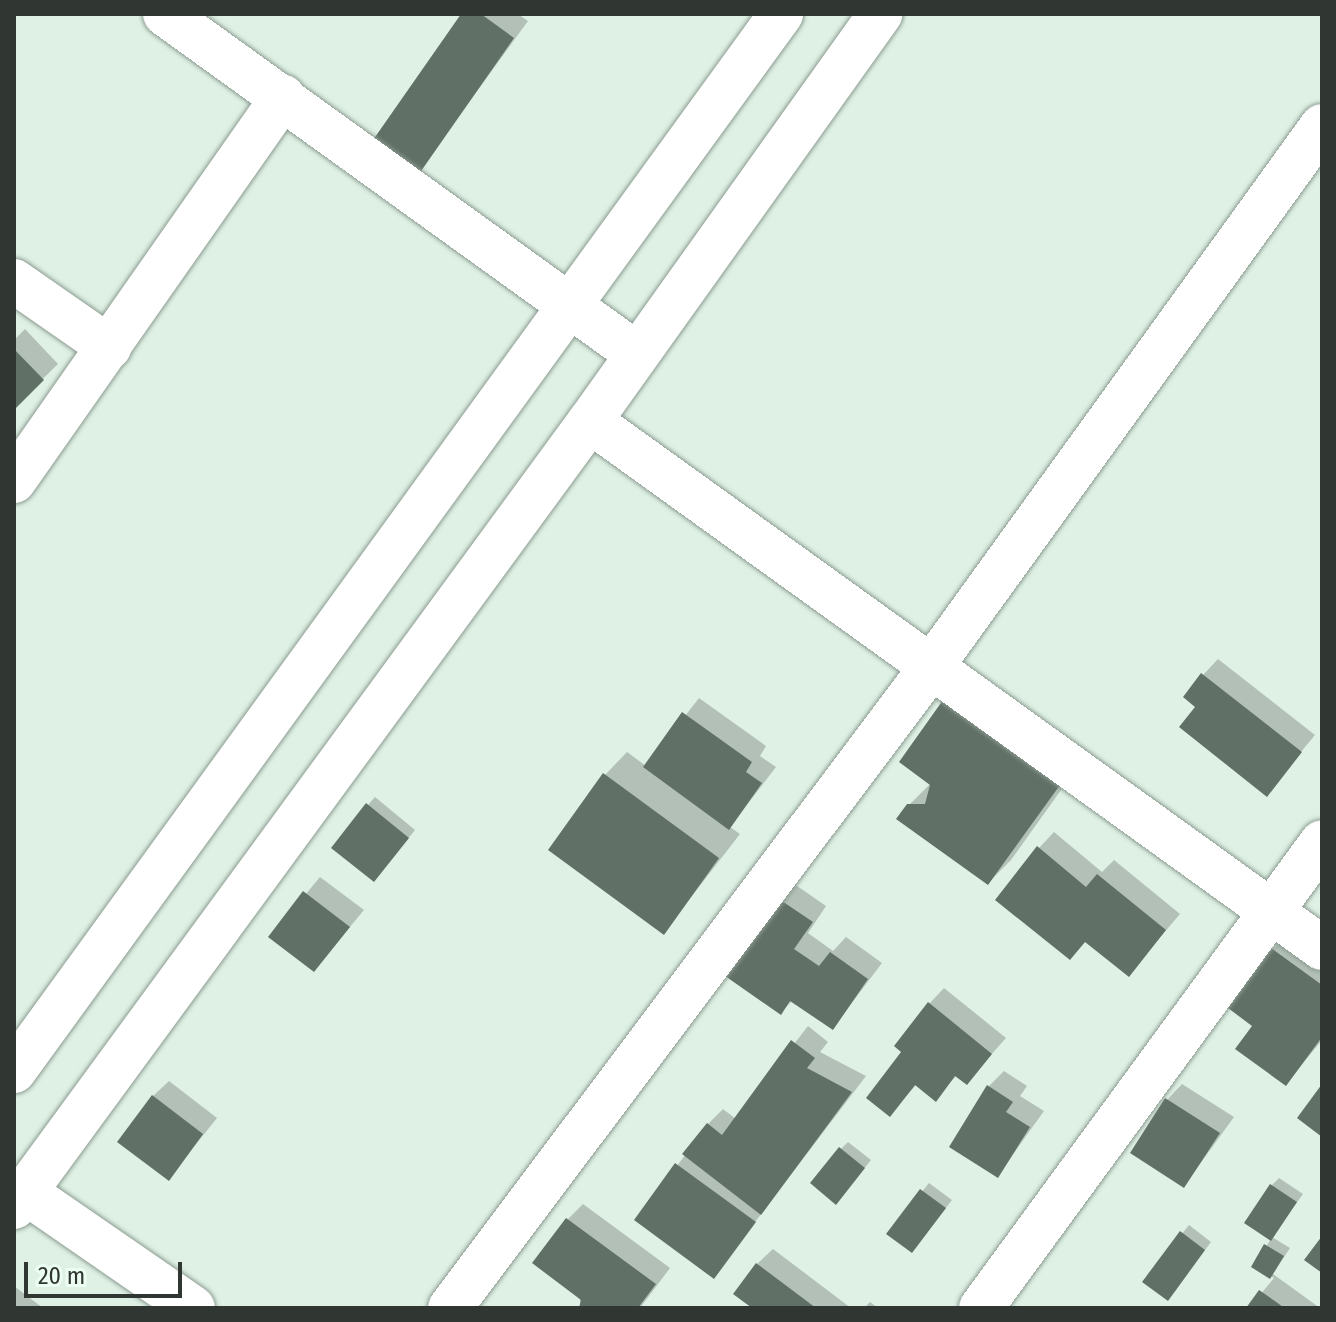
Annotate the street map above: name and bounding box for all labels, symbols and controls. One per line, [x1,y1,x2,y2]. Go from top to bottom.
scale bar [28,1246,186,1296]
text: 20 m [38,1262,85,1290]

